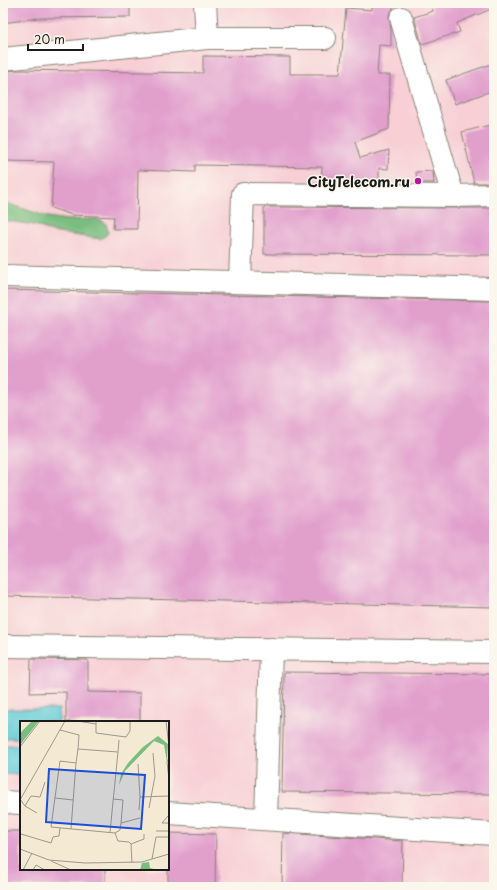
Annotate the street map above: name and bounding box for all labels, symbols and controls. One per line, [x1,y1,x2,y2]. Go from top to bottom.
scale bar [28,26,83,52]
text: 20 m [34,30,65,48]
place label: CityTelecom.ru [307,171,410,192]
marker: CityTelecom.ru [413,176,423,186]
inset map [20,721,169,870]

